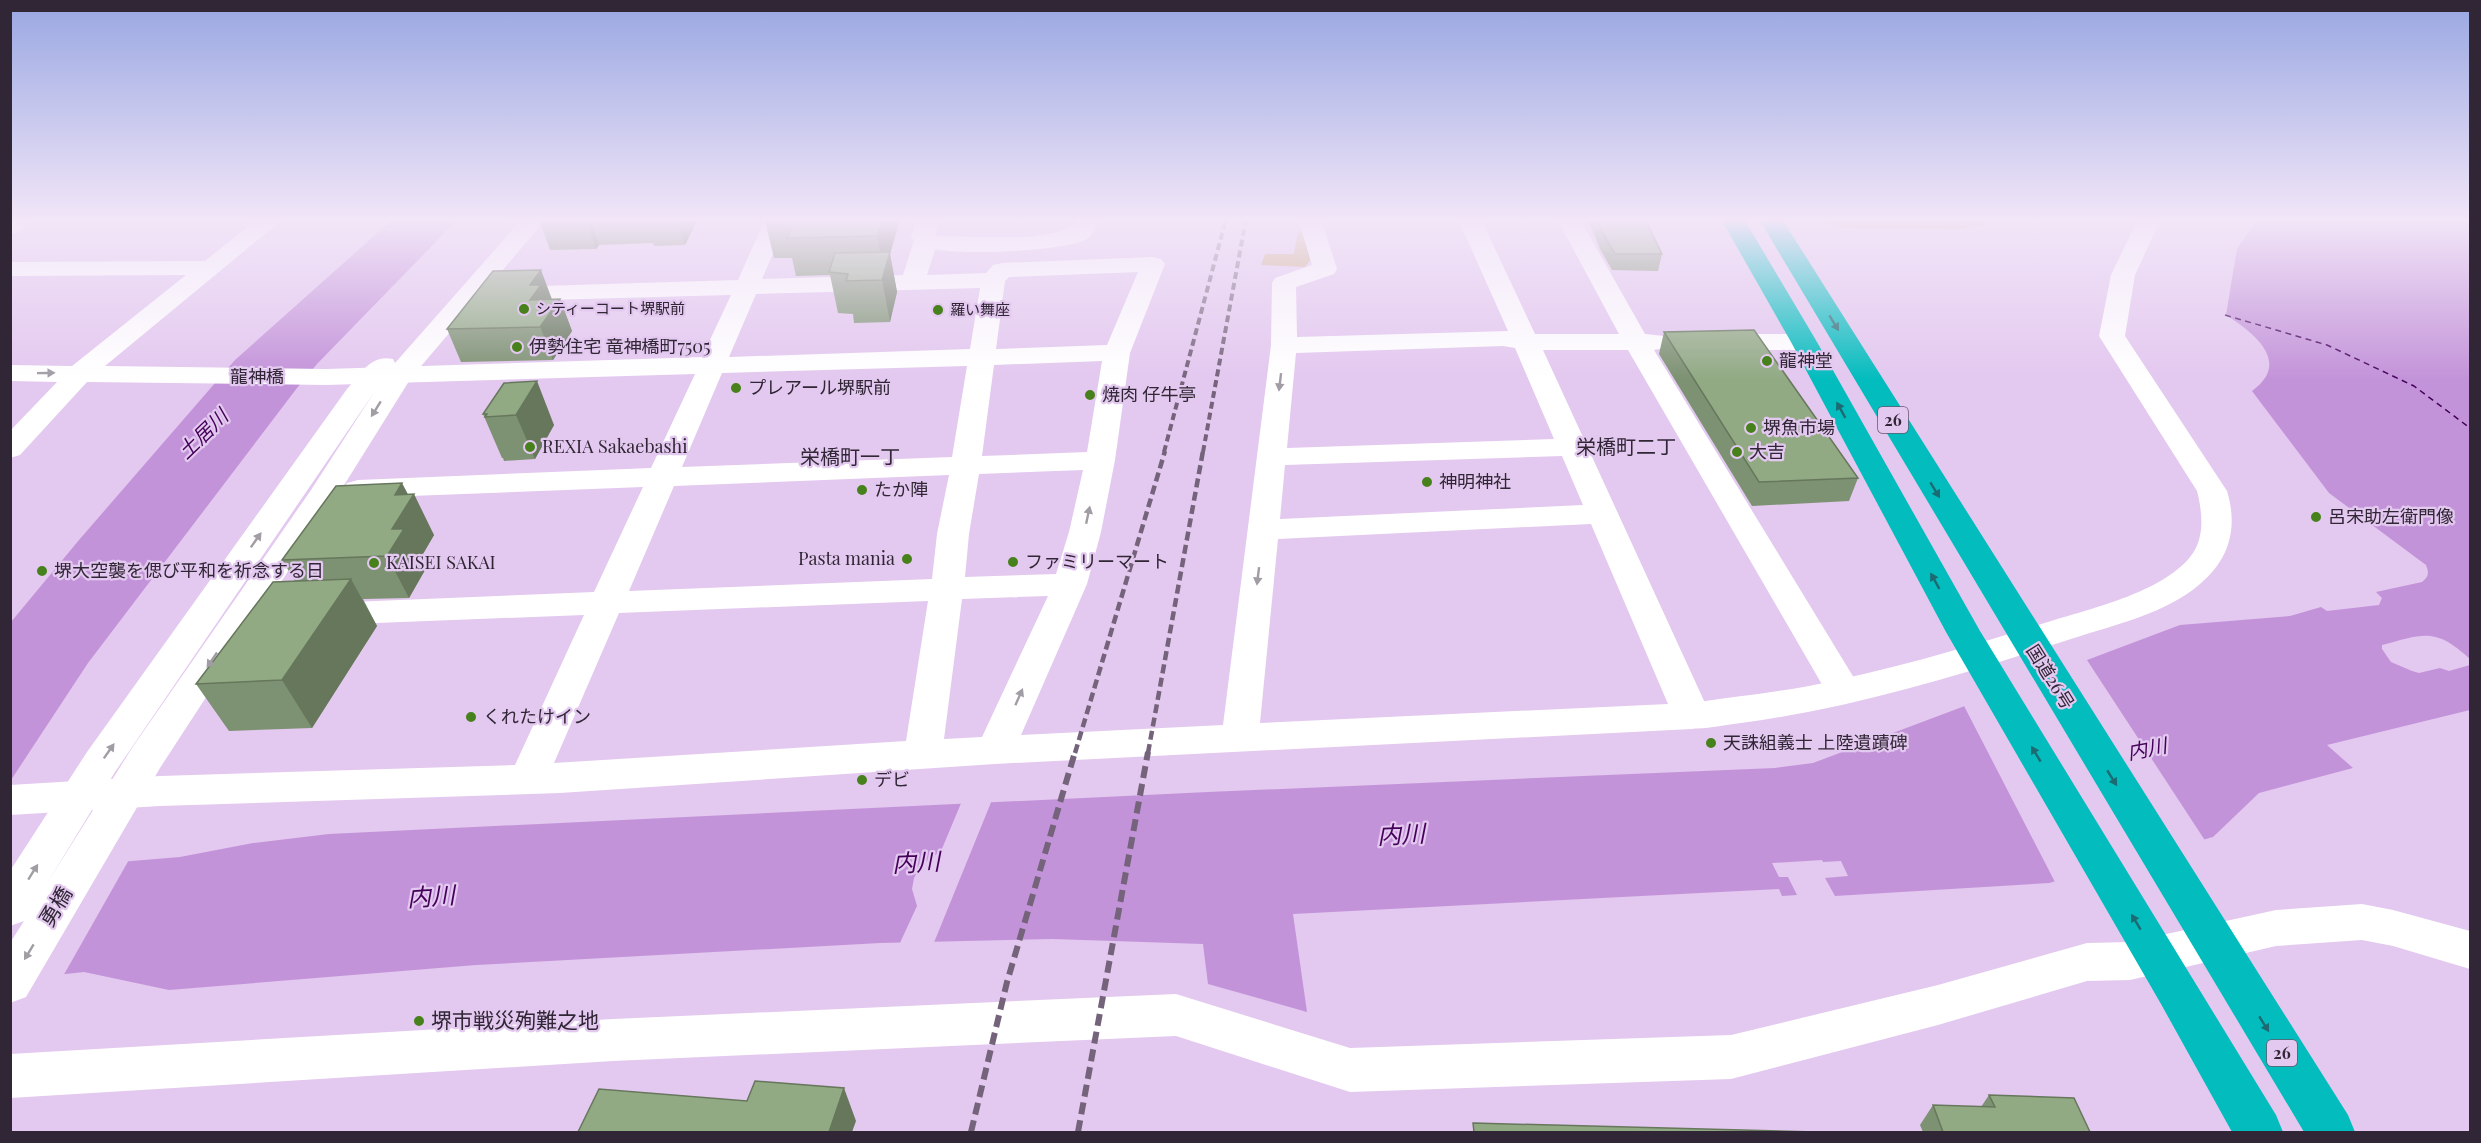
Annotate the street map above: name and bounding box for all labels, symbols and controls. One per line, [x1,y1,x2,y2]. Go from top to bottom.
place label: シティーコート堺駅前 [536,298,685,318]
place label: 羅い舞座 [950,299,1010,319]
marker: シティーコート堺駅前 [517,302,531,316]
marker: 羅い舞座 [931,303,945,317]
one-way arrow [1828,315,1839,331]
place label: 伊勢住宅 竜神橋町7505 [529,334,711,358]
marker: 伊勢住宅 竜神橋町7505 [510,340,524,354]
place label: 龍神堂 [1779,348,1833,372]
marker: 龍神堂 [1760,354,1774,368]
street label: 龍神橋 [230,364,284,388]
one-way arrow [36,368,55,378]
one-way arrow [1275,373,1284,392]
place label: プレアール堺駅前 [748,375,891,399]
marker: プレアール堺駅前 [729,381,743,395]
place label: 焼肉 仔牛亭 [1102,382,1196,406]
marker: 焼肉 仔牛亭 [1083,388,1097,402]
water label: 土居川 [171,401,234,463]
one-way arrow [371,401,382,417]
one-way arrow [1836,401,1846,418]
road number: 26 [1878,407,1908,433]
place label: 堺魚市場 [1763,415,1835,439]
marker: 堺魚市場 [1744,421,1758,435]
district label: 栄橋町二丁 [1576,432,1676,459]
place label: REXIA Sakaebashi [542,434,687,458]
place label: 大吉 [1749,439,1785,463]
marker: REXIA Sakaebashi [523,440,537,454]
district label: 栄橋町一丁 [800,442,900,469]
marker: 大吉 [1730,445,1744,459]
place label: 神明神社 [1439,469,1511,493]
marker: 神明神社 [1420,475,1434,489]
place label: たか陣 [874,477,928,501]
one-way arrow [1930,481,1941,498]
marker: たか陣 [855,483,869,497]
place label: 呂宋助左衛門像 [2328,504,2454,528]
one-way arrow [1084,506,1093,525]
marker: 呂宋助左衛門像 [2309,510,2323,524]
one-way arrow [250,532,262,548]
place label: Pasta mania [798,546,895,570]
place label: ファミリーマート [1025,549,1169,573]
place label: KAISEI SAKAI [386,550,496,574]
marker: Pasta mania [900,552,914,566]
marker: ファミリーマート [1006,555,1020,569]
marker: KAISEI SAKAI [367,556,381,570]
place label: 堺大空襲を偲び平和を祈念する日 [54,558,324,582]
marker: 堺大空襲を偲び平和を祈念する日 [35,564,49,578]
one-way arrow [1254,566,1263,585]
one-way arrow [1930,572,1940,589]
street label: 国道26号 [2022,640,2080,713]
one-way arrow [207,652,218,668]
one-way arrow [1014,688,1024,706]
place label: くれたけイン [483,704,591,728]
marker: くれたけイン [464,710,478,724]
place label: 天誅組義士 上陸遺蹟碑 [1723,730,1907,754]
water label: 内川 [2125,730,2171,765]
marker: 天誅組義士 上陸遺蹟碑 [1704,736,1718,750]
one-way arrow [103,744,115,760]
one-way arrow [2030,746,2041,762]
place label: デビ [874,767,910,791]
one-way arrow [2106,769,2117,786]
marker: デビ [855,773,869,787]
water label: 内川 [1376,816,1429,850]
water label: 内川 [891,844,944,878]
one-way arrow [27,864,38,880]
water label: 内川 [406,877,459,913]
street label: 勇橋 [31,881,77,931]
one-way arrow [2130,914,2141,930]
one-way arrow [24,944,34,961]
place label: 堺市戦災殉難之地 [431,1005,599,1033]
marker: 堺市戦災殉難之地 [412,1014,426,1028]
one-way arrow [2258,1016,2269,1032]
road number: 26 [2267,1040,2297,1066]

